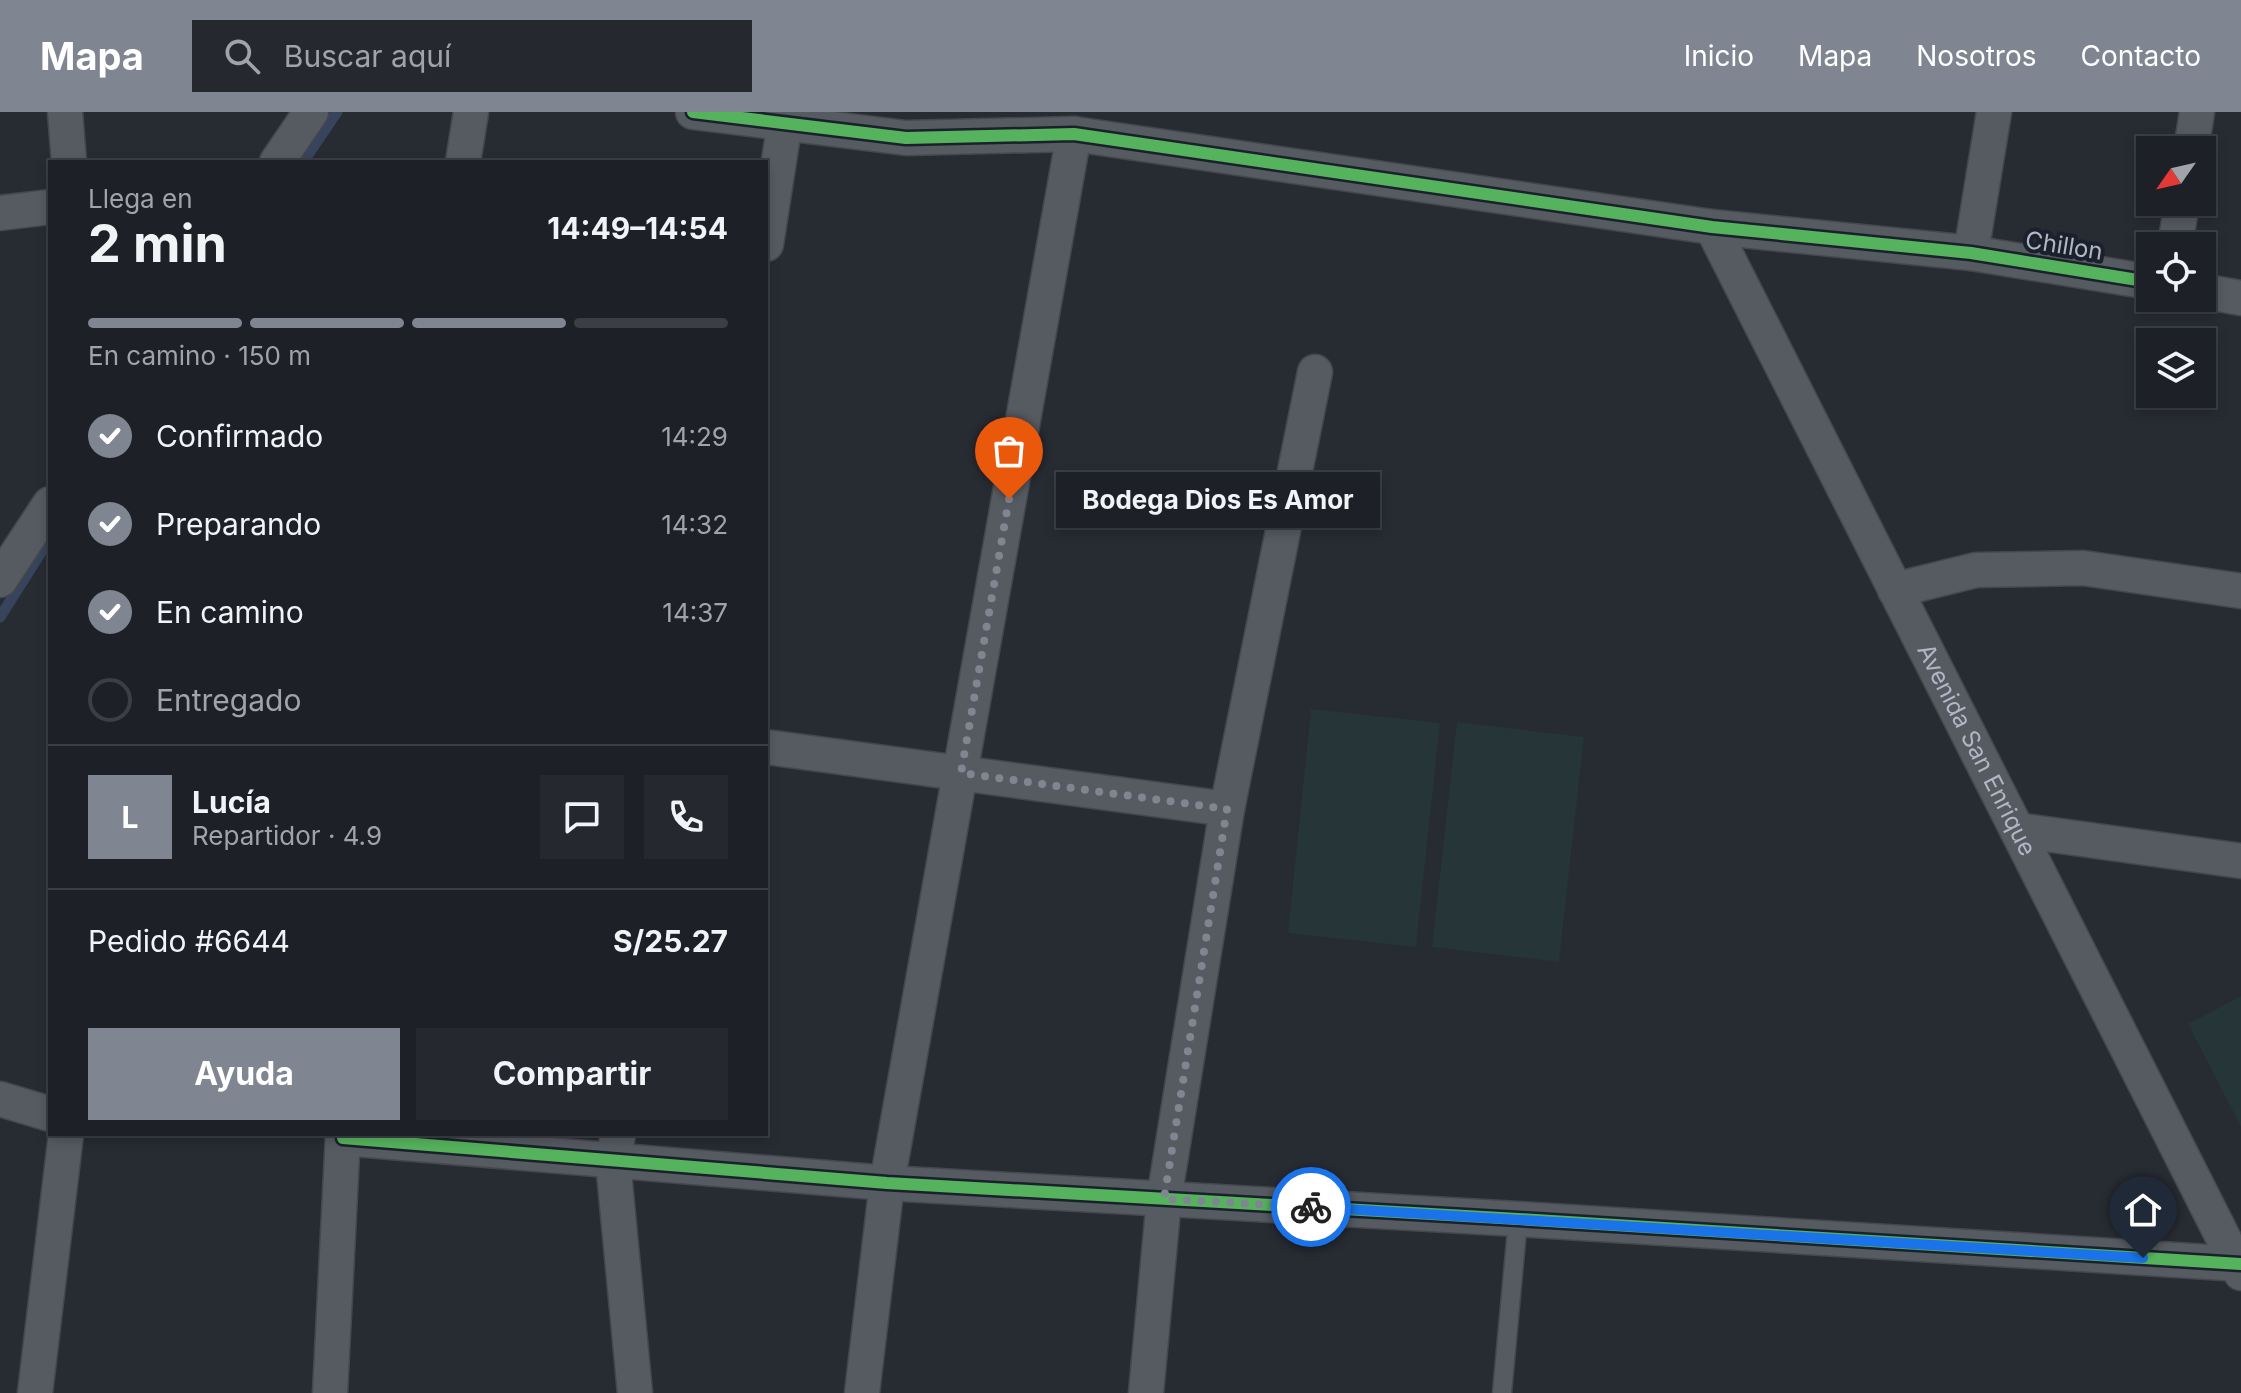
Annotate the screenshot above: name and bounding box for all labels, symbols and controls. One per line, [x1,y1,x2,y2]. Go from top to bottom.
search box [192,20,752,92]
text: Mapa [40,33,144,79]
icon: search [220,34,264,78]
text: Buscar aquí [284,38,451,74]
text: Inicio [1684,39,1754,73]
text: Mapa [1798,39,1872,73]
text: Nosotros [1916,39,2037,73]
text: Contacto [2081,39,2201,73]
north arrow [2136,136,2216,216]
map controls [2136,136,2216,408]
text: Llega en [88,183,193,214]
text: 14:49–14:54 [547,210,728,246]
text: 2 min [88,212,227,275]
street label: Chillon [2023,225,2105,266]
button: locate [2136,232,2216,312]
button: layers [2136,328,2216,408]
text: En camino · 150 m [88,340,311,371]
icon: check [88,414,132,458]
pin [975,417,1043,499]
text: Confirmado [156,418,323,454]
text: 14:29 [661,421,728,452]
icon: bag [987,429,1031,473]
callout: Bodega Dios Es Amor [1057,471,1381,527]
text: Bodega Dios Es Amor [1082,484,1354,515]
icon: check [88,502,132,546]
text: Preparando [156,506,321,542]
text: 14:32 [661,509,728,540]
icon: check [88,590,132,634]
text: En camino [156,594,304,630]
text: 14:37 [662,597,728,628]
street label: Avenida San Enrique [1911,639,2043,860]
text: Entregado [156,682,301,718]
button: chat [540,775,624,859]
button: phone [644,775,728,859]
text: Lucía [192,784,271,820]
text: L [122,799,138,835]
text: Repartidor · 4.9 [192,820,382,851]
text: Pedido #6644 [88,923,290,959]
text: S/25.27 [613,923,728,959]
button: Ayuda [88,1028,400,1120]
button: Compartir [416,1028,728,1120]
courier [1271,1167,1351,1247]
pin [2109,1176,2177,1258]
icon: bike [1289,1185,1333,1229]
icon: home [2121,1188,2165,1232]

